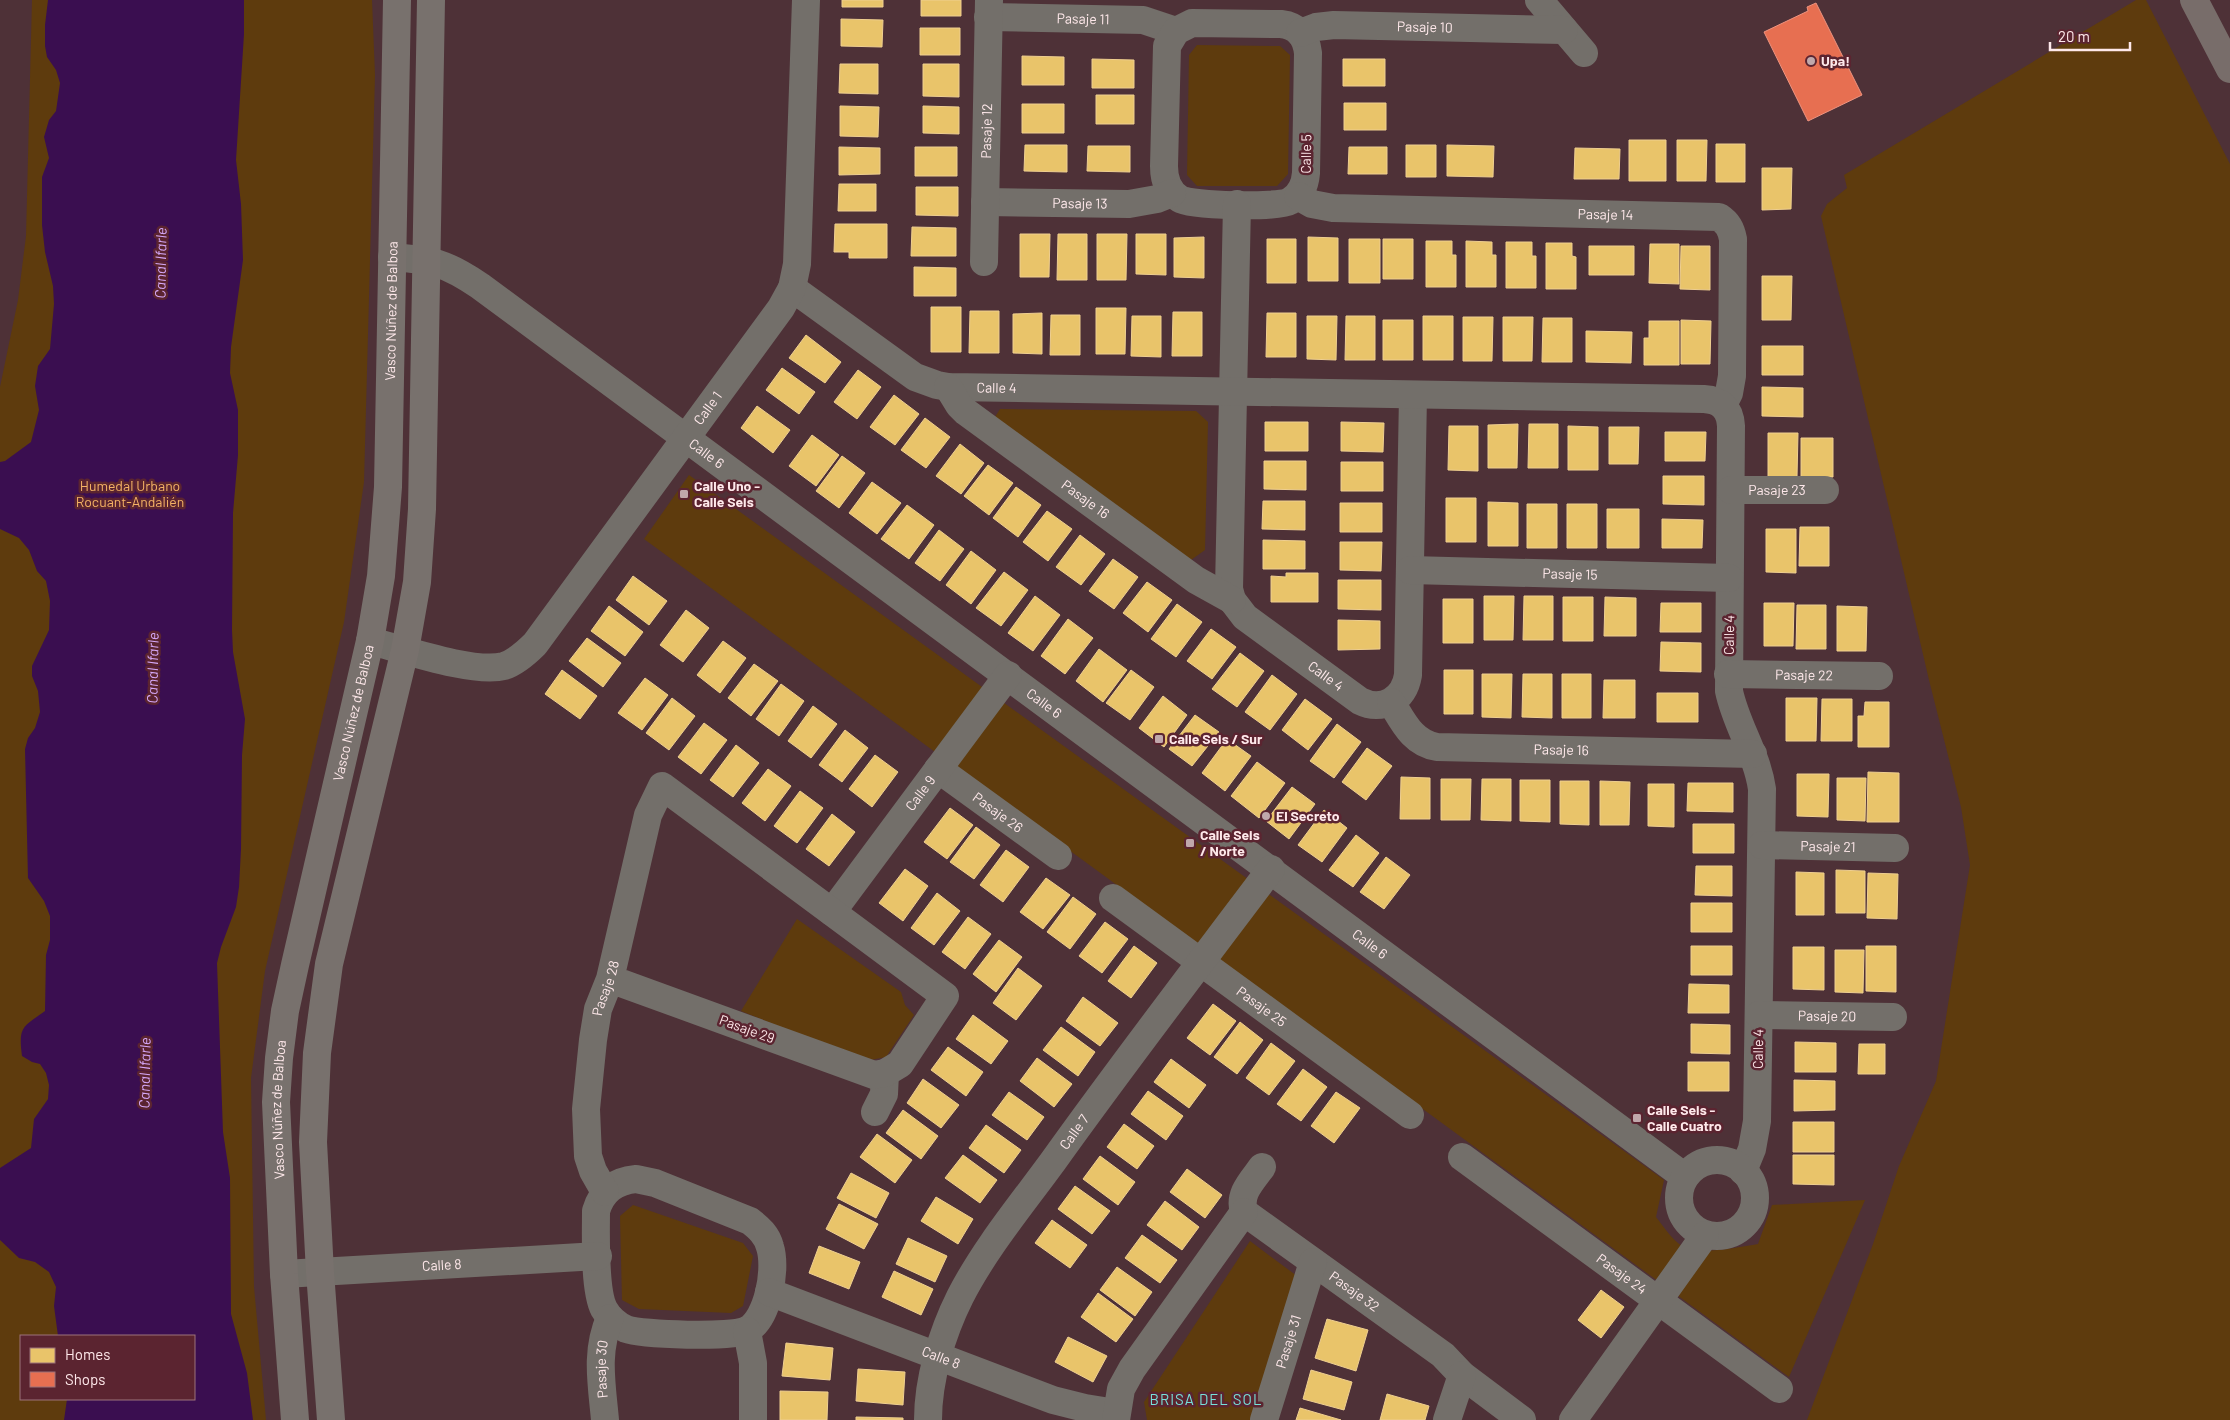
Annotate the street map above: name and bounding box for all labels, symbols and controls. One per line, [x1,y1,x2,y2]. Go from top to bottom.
street label: Pasaje 11 [1056,9,1110,27]
street label: Pasaje 10 [1397,17,1453,36]
scale bar [2050,20,2130,52]
text: 20 m [2058,27,2090,45]
place label: Upa! [1821,52,1850,69]
marker: Upa! [1805,55,1817,67]
street label: Pasaje 12 [977,103,995,159]
street label: Calle 5 [1297,134,1314,174]
street label: Pasaje 13 [1052,194,1108,212]
street label: Pasaje 14 [1577,205,1633,223]
water label: Canal Ifarle [150,227,170,299]
street label: Vasco Núñez de Balboa [381,241,401,381]
street label: Calle 4 [976,378,1017,396]
street label: Calle 1 [689,388,725,428]
street label: Calle 6 [686,435,728,472]
street label: Pasaje 16 [1059,476,1113,522]
park label: Humedal Urbano Rocuant-Andalién [76,477,184,510]
place label: Calle Uno - Calle Seis [694,477,760,510]
street label: Pasaje 23 [1748,481,1806,498]
marker: Calle Uno - Calle Seis [678,488,690,500]
street label: Pasaje 15 [1542,564,1598,583]
street label: Calle 4 [1720,615,1737,655]
water label: Canal Ifarle [142,632,162,704]
street label: Vasco Núñez de Balboa [329,643,377,783]
street label: Calle 4 [1305,657,1347,694]
street label: Pasaje 22 [1775,666,1833,683]
street label: Calle 6 [1024,684,1065,721]
place label: Calle Seis / Sur [1169,730,1263,747]
marker: Calle Seis / Sur [1153,733,1165,745]
street label: Pasaje 16 [1533,740,1589,758]
street label: Calle 9 [901,772,938,814]
street label: Pasaje 26 [970,788,1027,836]
place label: El Secreto [1276,807,1340,824]
marker: El Secreto [1260,810,1272,822]
place label: Calle Seis / Norte [1200,826,1260,859]
marker: Calle Seis / Norte [1184,837,1196,849]
street label: Pasaje 21 [1800,837,1856,855]
street label: Calle 6 [1349,925,1391,962]
street label: Pasaje 28 [588,959,622,1017]
street label: Pasaje 25 [1234,982,1290,1030]
street label: Pasaje 20 [1798,1007,1856,1024]
street label: Pasaje 29 [717,1011,777,1046]
street label: Calle 4 [1749,1029,1766,1069]
water label: Canal Ifarle [134,1037,154,1109]
street label: Vasco Núñez de Balboa [267,1039,289,1180]
place label: Calle Seis - Calle Cuatro [1647,1101,1722,1134]
street label: Calle 7 [1055,1111,1092,1152]
marker: Calle Seis - Calle Cuatro [1631,1112,1643,1124]
street label: Pasaje 24 [1594,1249,1651,1298]
street label: Calle 8 [421,1255,462,1274]
street label: Pasaje 32 [1326,1267,1383,1315]
street label: Pasaje 31 [1272,1313,1304,1370]
legend [20,1335,195,1400]
street label: Pasaje 30 [592,1339,611,1399]
street label: Calle 8 [920,1342,963,1372]
text: Homes [65,1345,110,1363]
text: Shops [65,1370,105,1388]
district label: BRISA DEL SOL [1150,1390,1262,1408]

